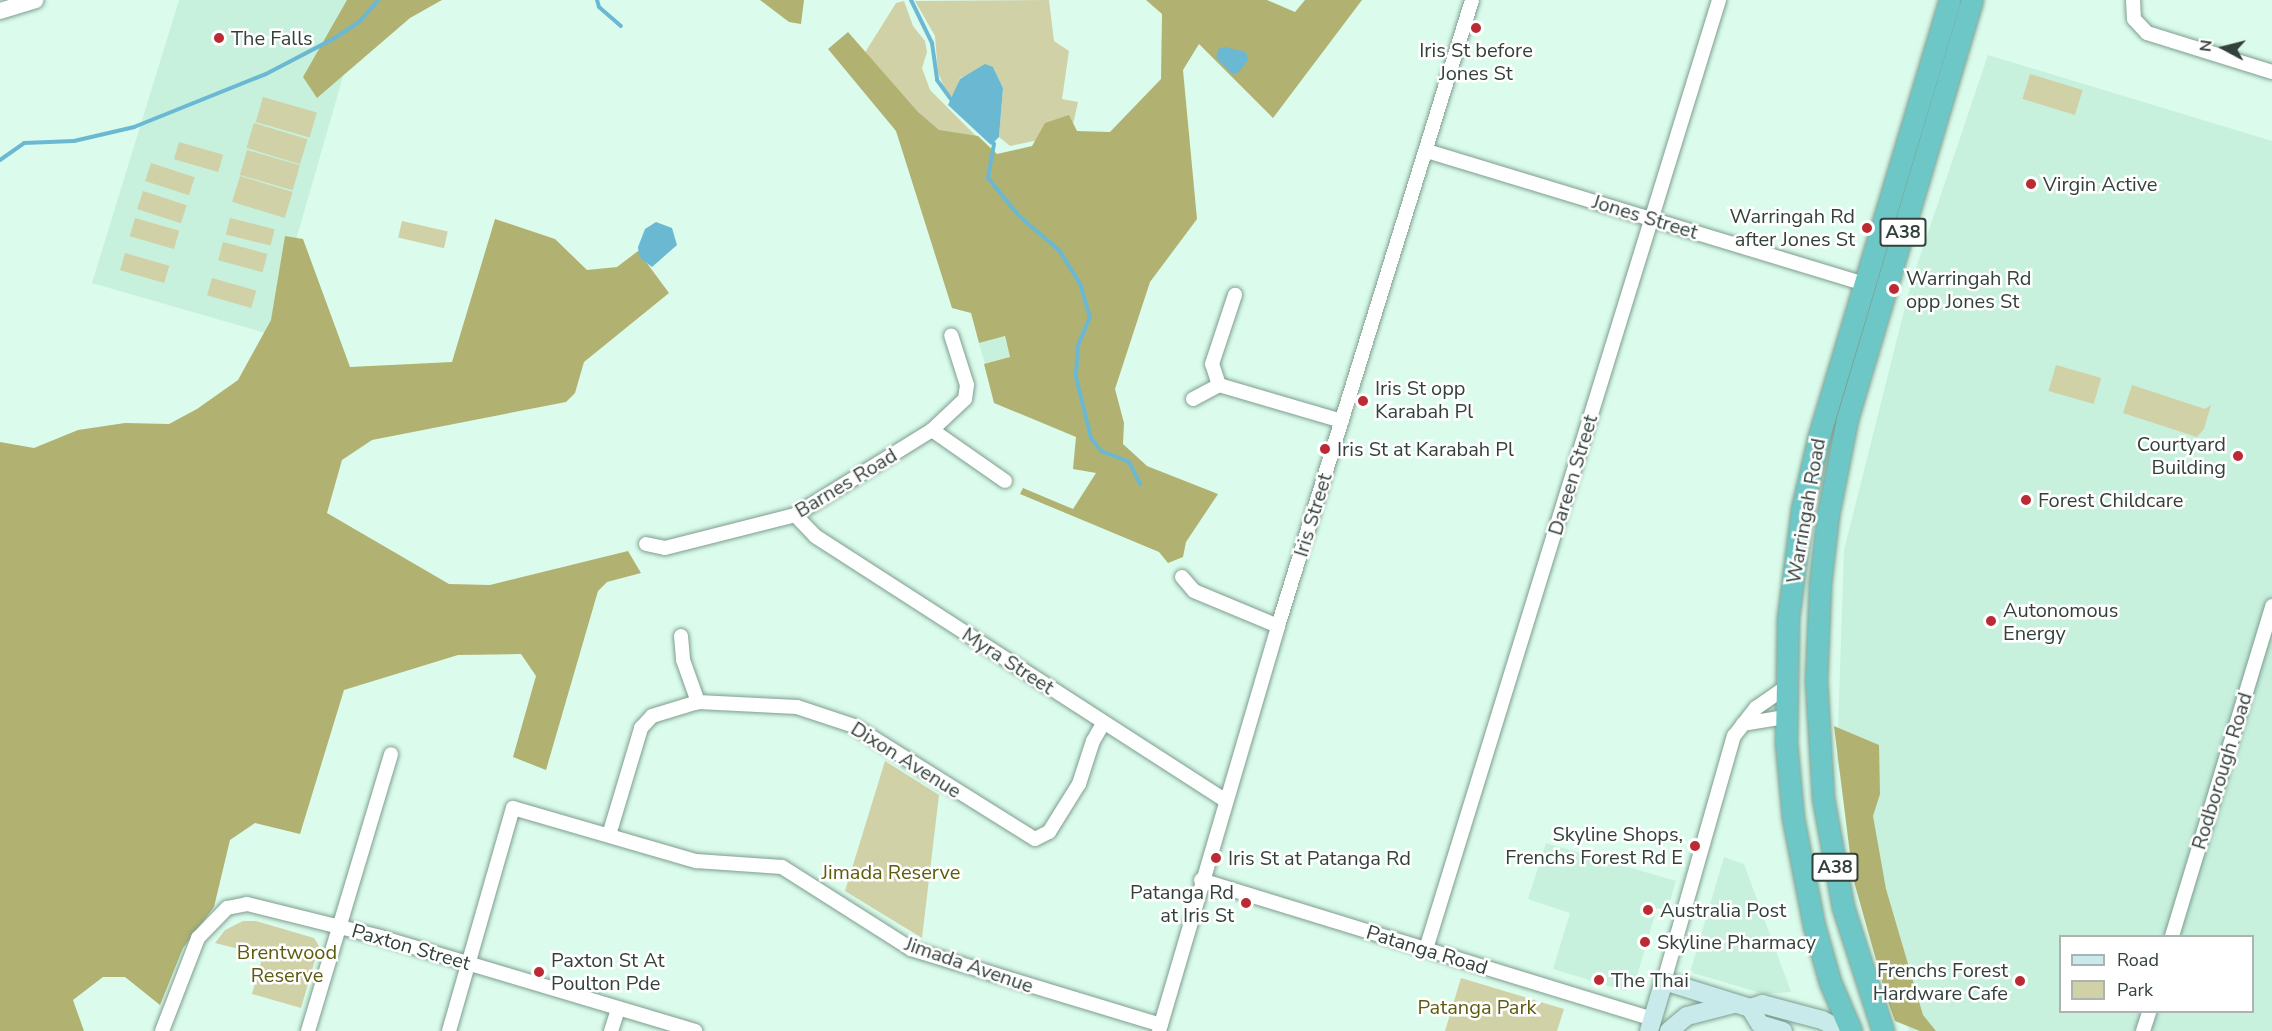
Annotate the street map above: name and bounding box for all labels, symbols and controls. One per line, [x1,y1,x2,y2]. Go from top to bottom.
north arrow [2194,18,2254,78]
marker: Iris St before Jones St [1469,21,1483,35]
place label: The Falls [231,26,313,50]
marker: The Falls [212,31,226,45]
place label: Iris St before Jones St [1419,38,1533,85]
text: N [2194,39,2218,53]
place label: Virgin Active [2043,172,2157,196]
marker: Virgin Active [2024,177,2038,191]
street label: Jones Street [1589,190,1701,244]
place label: Warringah Rd after Jones St [1730,204,1855,251]
road number: A38 [1879,217,1927,247]
marker: Warringah Rd after Jones St [1860,221,1874,235]
place label: Warringah Rd opp Jones St [1906,266,2031,313]
marker: Warringah Rd opp Jones St [1887,282,1901,296]
place label: Iris St opp Karabah Pl [1375,377,1473,424]
marker: Iris St opp Karabah Pl [1356,394,1370,408]
street label: Dareen Street [1543,412,1603,538]
place label: Courtyard Building [2137,432,2226,479]
street label: Warringah Road [1781,436,1831,586]
place label: Iris St at Karabah Pl [1337,437,1514,461]
marker: Iris St at Karabah Pl [1318,442,1332,456]
street label: Barnes Road [791,443,901,523]
marker: Courtyard Building [2231,449,2245,463]
street label: Iris Street [1289,470,1337,560]
place label: Forest Childcare [2038,488,2183,512]
marker: Forest Childcare [2019,493,2033,507]
place label: Autonomous Energy [2003,598,2118,645]
marker: Autonomous Energy [1984,614,1998,628]
street label: Myra Street [958,622,1058,700]
street label: Rodborough Road [2187,690,2257,852]
street label: Dixon Avenue [846,717,966,803]
place label: Skyline Shops, Frenchs Forest Rd E [1505,822,1683,869]
marker: Skyline Shops, Frenchs Forest Rd E [1688,839,1702,853]
place label: Iris St at Patanga Rd [1228,846,1411,870]
marker: Iris St at Patanga Rd [1209,851,1223,865]
road number: A38 [1811,852,1859,882]
park label: Jimada Reserve [822,860,960,884]
place label: Patanga Rd at Iris St [1130,880,1234,927]
marker: Patanga Rd at Iris St [1239,896,1253,910]
place label: Australia Post [1660,898,1786,922]
marker: Australia Post [1641,903,1655,917]
street label: Paxton Street [349,919,473,975]
street label: Patanga Road [1363,920,1491,980]
place label: Skyline Pharmacy [1657,930,1816,954]
street label: Jimada Avenue [902,932,1036,998]
marker: Skyline Pharmacy [1638,935,1652,949]
legend [2059,935,2254,1013]
park label: Brentwood Reserve [237,940,337,987]
place label: Paxton St At Poulton Pde [551,948,665,995]
text: Road [2117,948,2159,972]
place label: Frenchs Forest Hardware Cafe [1873,958,2008,1005]
marker: Paxton St At Poulton Pde [532,965,546,979]
place label: The Thai [1611,968,1689,992]
marker: The Thai [1592,973,1606,987]
marker: Frenchs Forest Hardware Cafe [2013,974,2027,988]
text: Park [2117,978,2153,1002]
park label: Patanga Park [1417,995,1537,1019]

